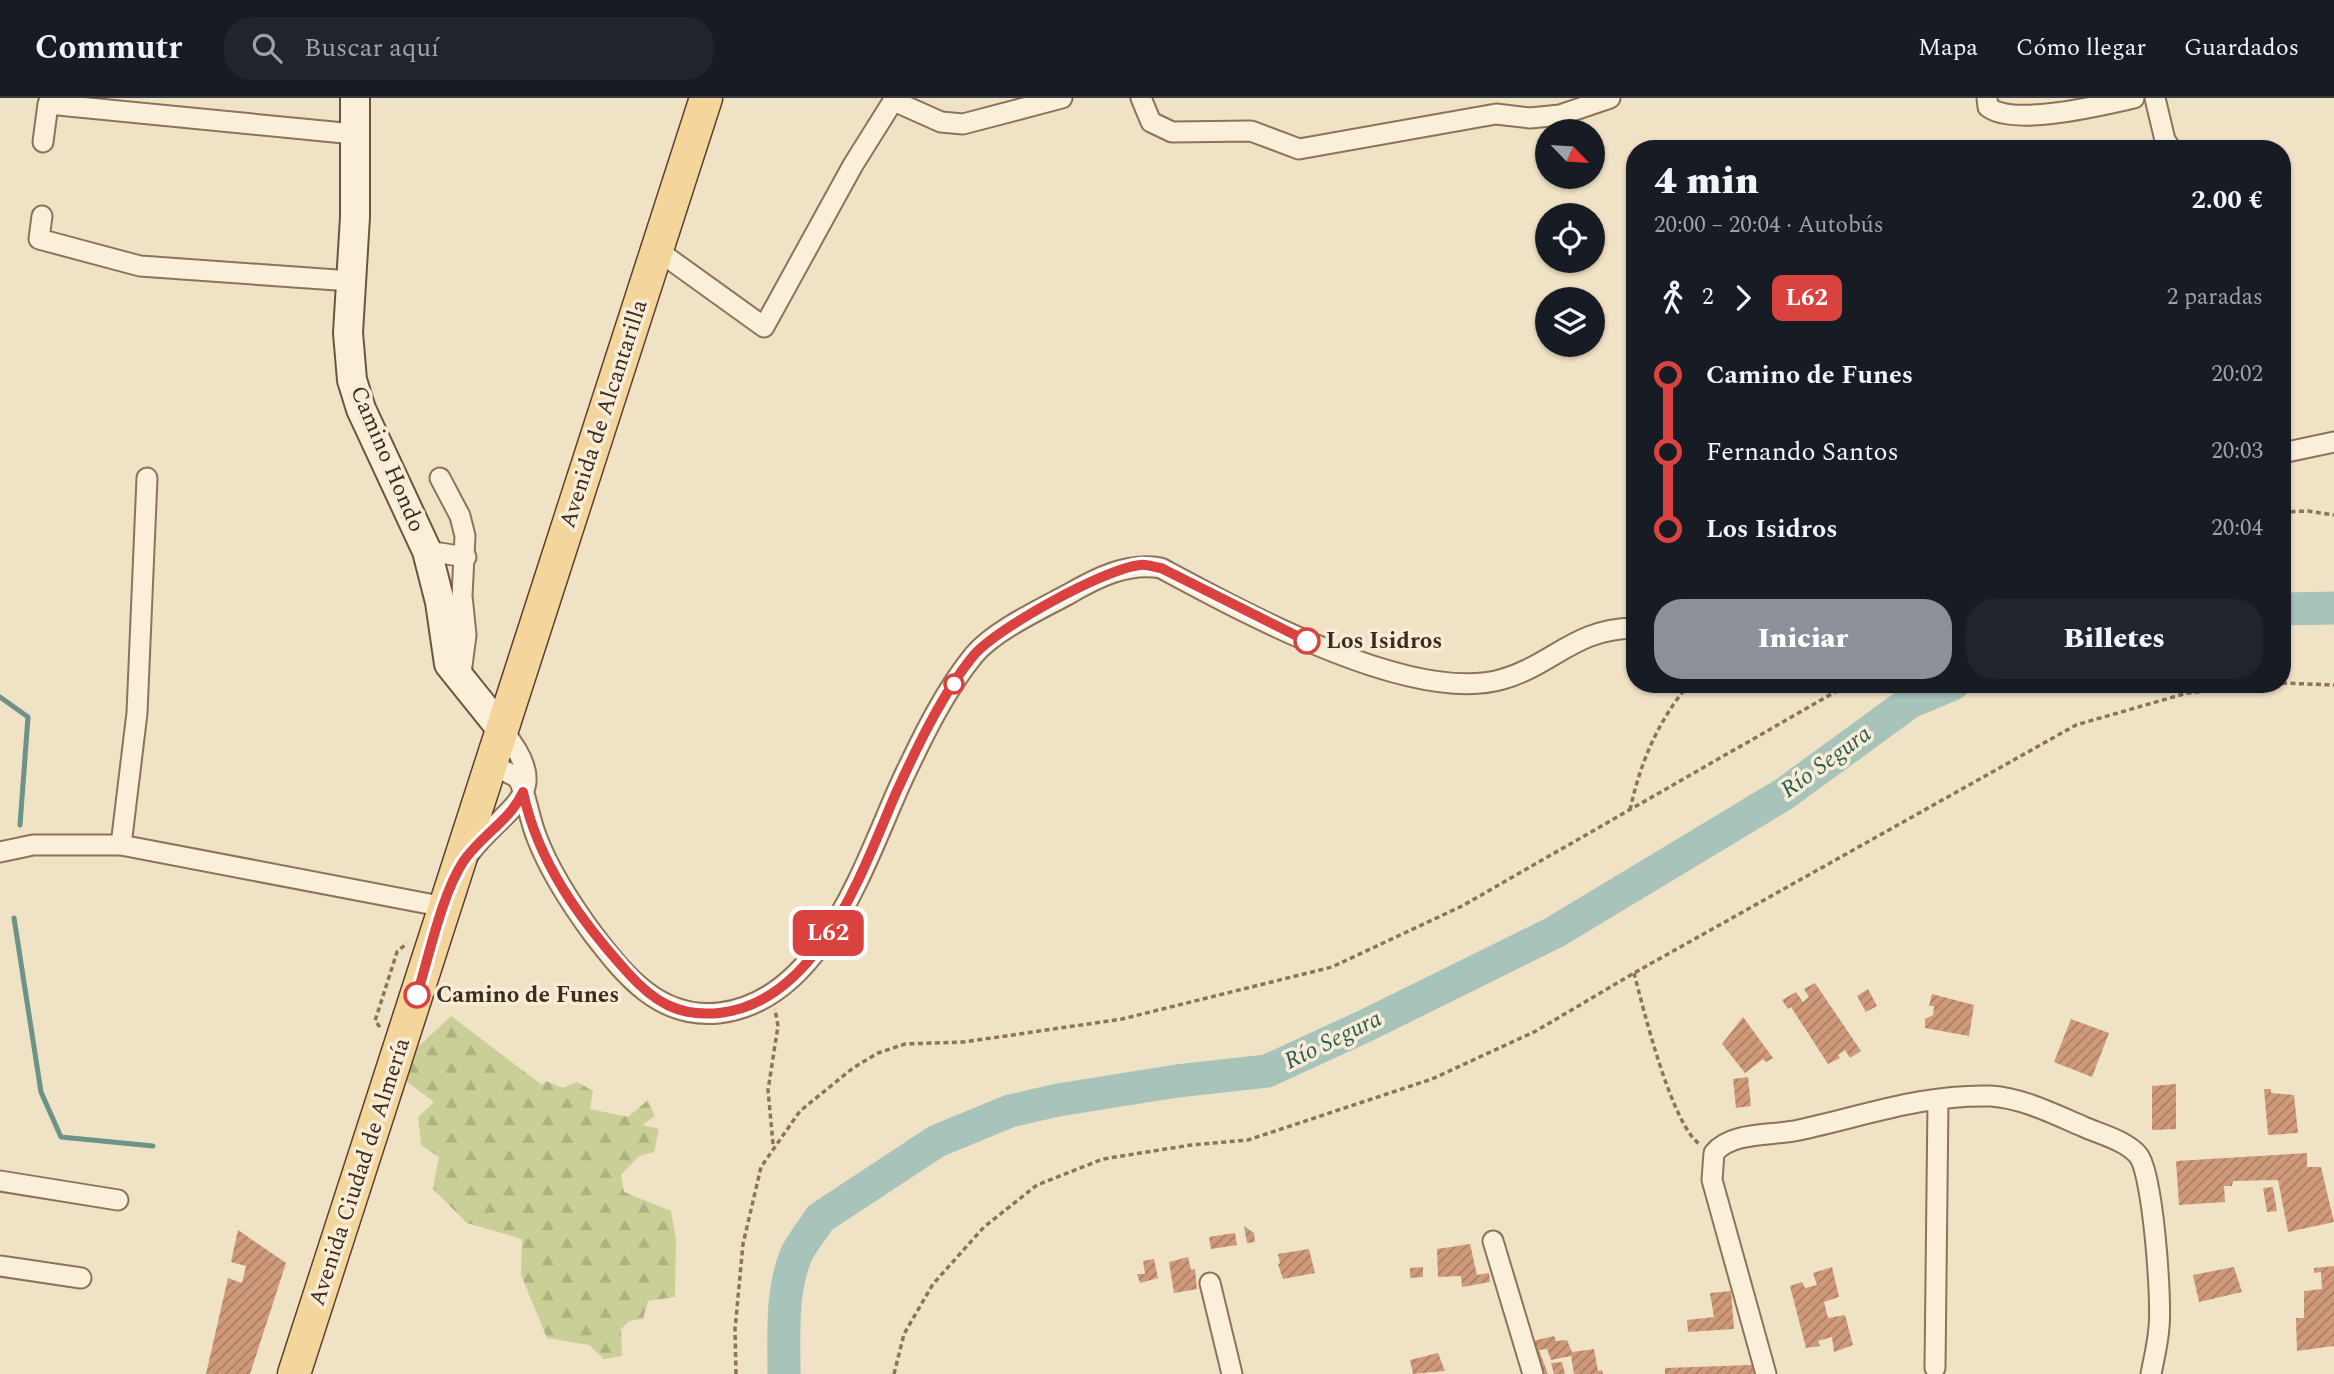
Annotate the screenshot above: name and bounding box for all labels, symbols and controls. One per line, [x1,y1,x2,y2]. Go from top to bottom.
search box [224,17,714,80]
text: Commutr [35,23,182,73]
text: Buscar aquí [304,28,439,68]
icon: search [248,29,286,67]
text: Mapa [1918,30,1978,66]
text: Cómo llegar [2016,30,2146,66]
text: Guardados [2184,30,2299,66]
north arrow [1535,119,1605,189]
map controls [1535,119,1605,357]
text: 4 min [1654,153,1759,211]
text: 2.00 € [2191,180,2263,220]
button: locate [1535,203,1605,273]
text: 20:00 – 20:04 · Autobús [1654,208,1884,243]
icon: walk [1654,279,1692,317]
icon: forward [1724,279,1762,317]
text: 2 [1702,280,1714,315]
text: L62 [1786,280,1828,316]
text: 2 paradas [2167,280,2263,315]
button: layers [1535,287,1605,357]
street label: Avenida de Alcantarilla [551,295,657,533]
text: Camino de Funes [1706,355,1913,395]
text: 20:02 [2211,357,2263,392]
street label: Camino Hondo [340,380,434,538]
text: Fernando Santos [1706,432,1899,472]
text: 20:03 [2211,434,2263,469]
text: Los Isidros [1706,509,1838,549]
text: 20:04 [2211,511,2263,546]
button: Iniciar [1654,599,1952,679]
button: Billetes [1966,599,2263,679]
place label: Los Isidros [1326,624,1442,659]
marker: Los Isidros [1294,628,1320,654]
unlabelled marker [944,674,964,694]
water label: Río Segura [1773,717,1879,807]
line badge: L62 [788,910,868,956]
text: L62 [807,915,849,951]
place label: Camino de Funes [436,978,619,1013]
marker: Camino de Funes [404,982,430,1008]
water label: Río Segura [1278,1001,1388,1079]
street label: Avenida Ciudad de Almería [300,1033,420,1311]

